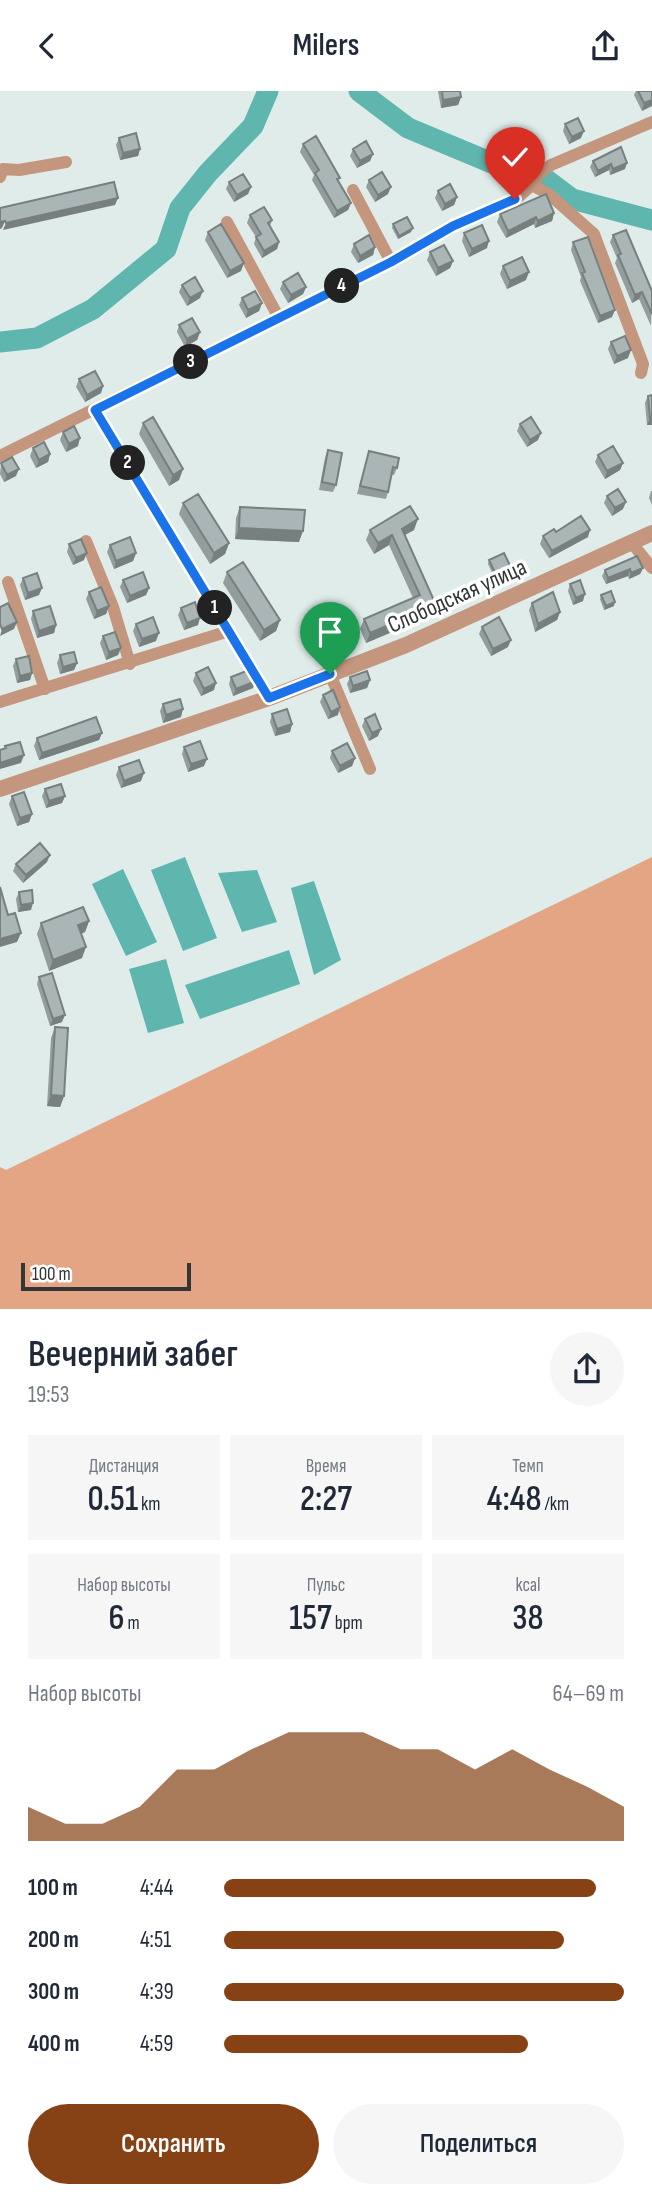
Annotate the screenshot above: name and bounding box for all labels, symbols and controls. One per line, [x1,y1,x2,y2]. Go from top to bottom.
text: Milers [293,26,359,65]
icon: back [28,27,66,65]
icon: share [586,27,624,65]
pin [485,127,545,199]
icon: check [496,138,534,176]
pin: 4 [324,269,360,303]
text: 4 [337,274,346,297]
pin: 3 [174,345,208,379]
text: 3 [186,350,195,373]
pin: 2 [110,445,146,481]
text: 2 [123,451,132,474]
street label: Слободская улица [383,552,531,640]
pin: 1 [198,591,232,625]
text: 1 [211,596,218,619]
pin [300,602,360,674]
icon: arrive [311,613,349,651]
scale bar [21,1260,191,1292]
text: 100 m [32,1263,71,1286]
text: Вечерний забег [28,1332,238,1377]
button: share [550,1332,624,1406]
text: 19:53 [28,1381,69,1409]
text: Дистанция [89,1455,159,1478]
text: Время [306,1455,346,1478]
text: Темп [512,1455,544,1478]
text: 0.51 [87,1478,138,1521]
text: 2:27 [300,1478,352,1521]
text: 4:48 [487,1478,541,1521]
text: km [138,1493,161,1516]
text: /km [541,1493,569,1516]
text: Набор высоты [77,1574,171,1597]
text: Пульс [307,1574,345,1597]
text: kcal [515,1574,541,1597]
text: 6 [108,1597,124,1640]
text: 157 [289,1597,332,1640]
text: 38 [512,1597,544,1640]
text: m [124,1612,140,1635]
text: bpm [332,1612,363,1635]
text: Набор высоты [28,1680,141,1708]
text: 64–69 m [553,1680,624,1708]
text: 100 m [28,1874,78,1902]
text: 4:44 [140,1874,173,1902]
text: 200 m [28,1926,79,1954]
text: 4:51 [140,1926,171,1954]
text: 300 m [28,1978,79,2006]
text: 4:39 [140,1978,174,2006]
text: 400 m [28,2030,79,2058]
text: 4:59 [140,2030,173,2058]
button: Сохранить [28,2104,319,2184]
button: Поделиться [333,2104,624,2184]

